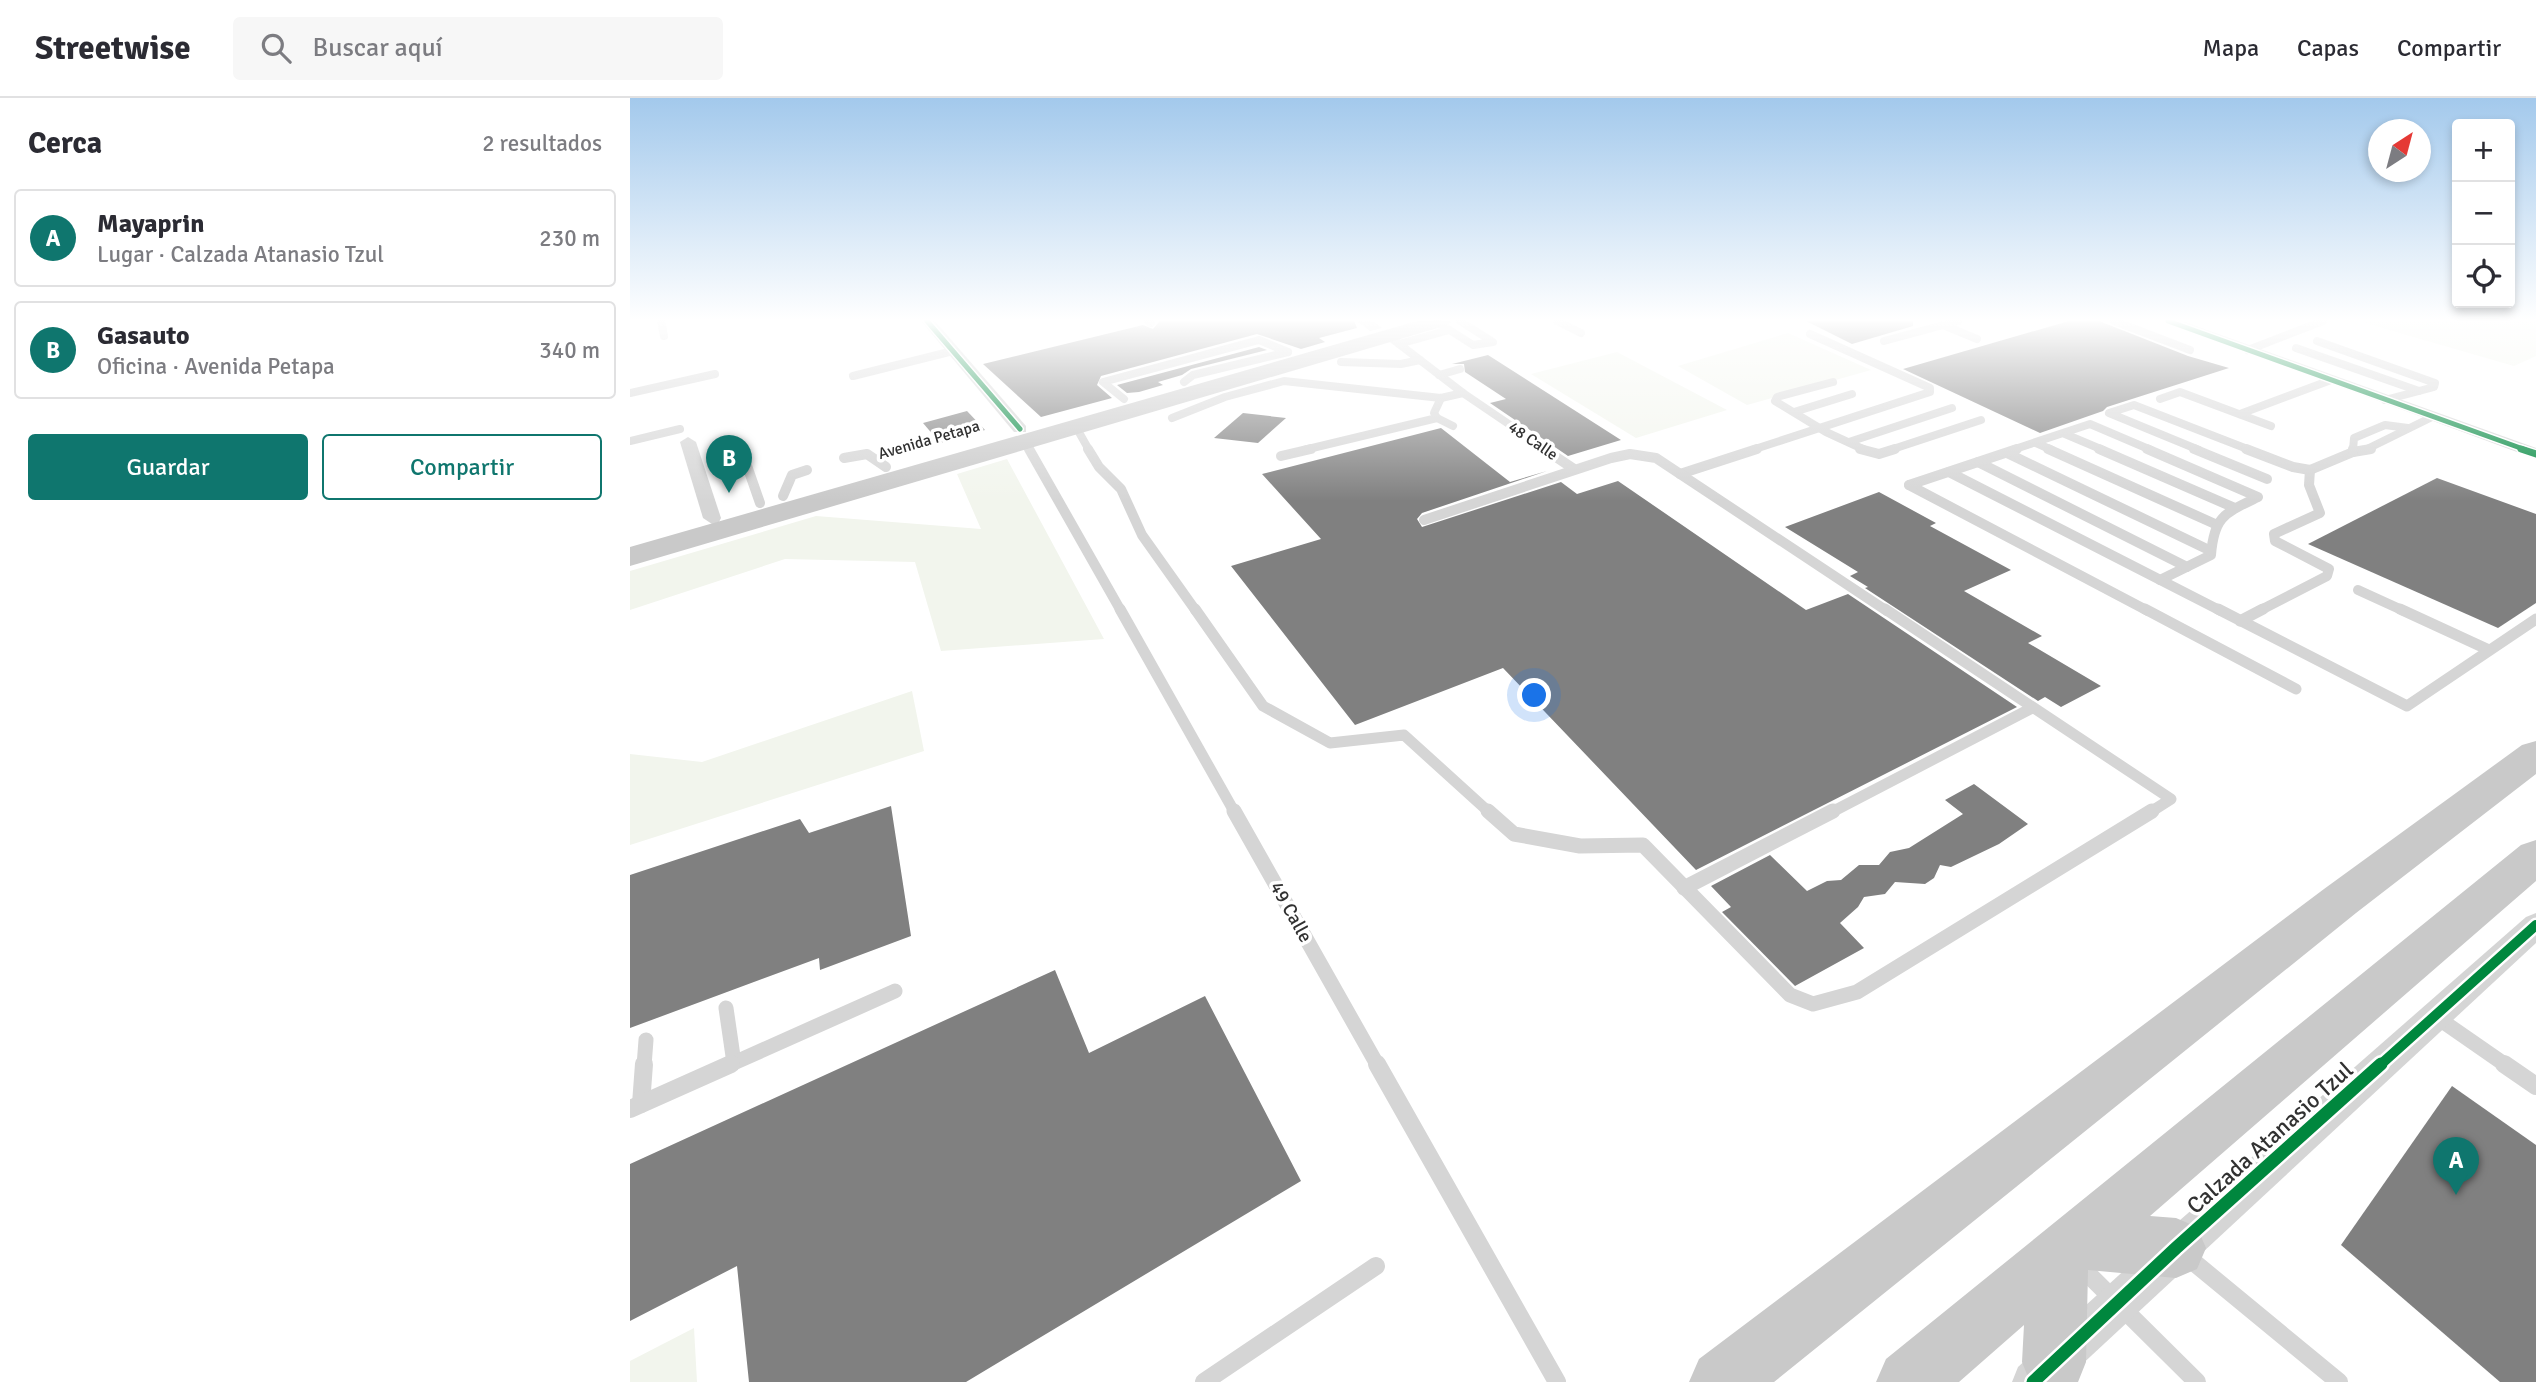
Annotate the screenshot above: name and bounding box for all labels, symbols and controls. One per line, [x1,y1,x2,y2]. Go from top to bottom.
search box [233,17,723,80]
text: Streetwise [35,28,191,69]
icon: search [257,29,295,67]
text: Buscar aquí [313,32,443,64]
text: Mapa [2203,33,2259,63]
text: Capas [2297,33,2359,63]
text: Compartir [2397,33,2501,63]
north arrow [2368,119,2431,182]
map controls [2452,119,2515,308]
button: + [2452,119,2515,182]
text: Cerca [28,125,102,162]
text: 2 resultados [482,129,602,158]
button: − [2452,182,2515,245]
text: Mayaprin [97,208,204,240]
text: A [46,224,60,253]
text: 230 m [539,224,600,253]
text: Lugar · Calzada Atanasio Tzul [97,240,384,269]
button: locate [2452,245,2515,308]
text: Gasauto [97,320,190,352]
text: B [46,336,60,365]
text: 340 m [539,336,600,365]
text: Oficina · Avenida Petapa [97,352,335,381]
street label: Avenida Petapa [876,416,982,464]
street label: 48 Calle [1504,417,1562,465]
button: Guardar [28,434,308,500]
button: Compartir [322,434,602,500]
pin: B [706,435,752,493]
your location [1517,678,1551,712]
street label: 49 Calle [1265,877,1317,947]
street label: Calzada Atanasio Tzul [2181,1056,2359,1220]
pin: A [2433,1137,2479,1195]

